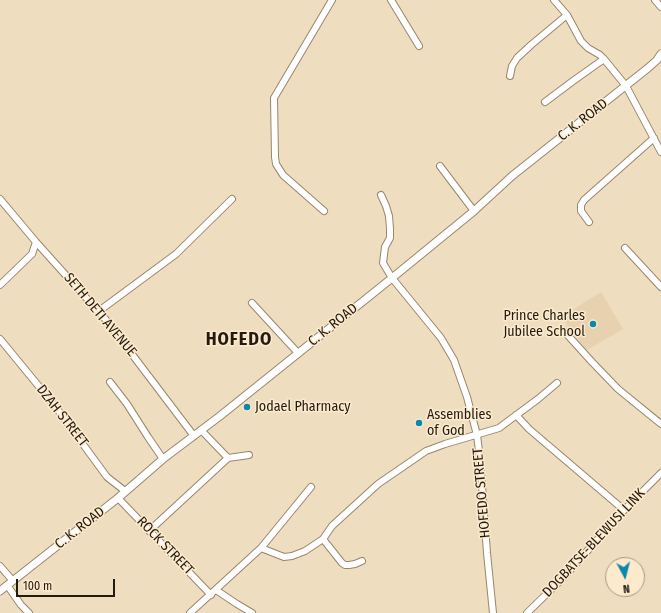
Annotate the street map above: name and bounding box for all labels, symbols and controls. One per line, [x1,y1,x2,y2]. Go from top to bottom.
street label: C. K. ROAD [555,95,611,145]
street label: SETH DETI AVENUE [60,270,140,360]
street label: C. K. ROAD [305,300,361,350]
place label: Prince Charles Jubilee School [503,308,585,340]
marker: Prince Charles Jubilee School [588,319,598,329]
district label: HOFEDO [206,329,272,351]
street label: DZAH STREET [33,382,91,450]
place label: Jodael Pharmacy [255,399,350,415]
marker: Jodael Pharmacy [242,402,252,412]
place label: Assemblies of God [427,407,491,440]
marker: Assemblies of God [414,418,424,428]
street label: HOFEDO STREET [470,447,494,539]
street label: DOGBATSE-BLEWUSI LINK [539,485,649,601]
street label: C. K. ROAD [52,503,108,553]
street label: ROCK STREET [133,513,197,579]
north arrow [605,557,645,597]
scale bar [18,571,117,597]
text: 100 m [23,579,52,593]

